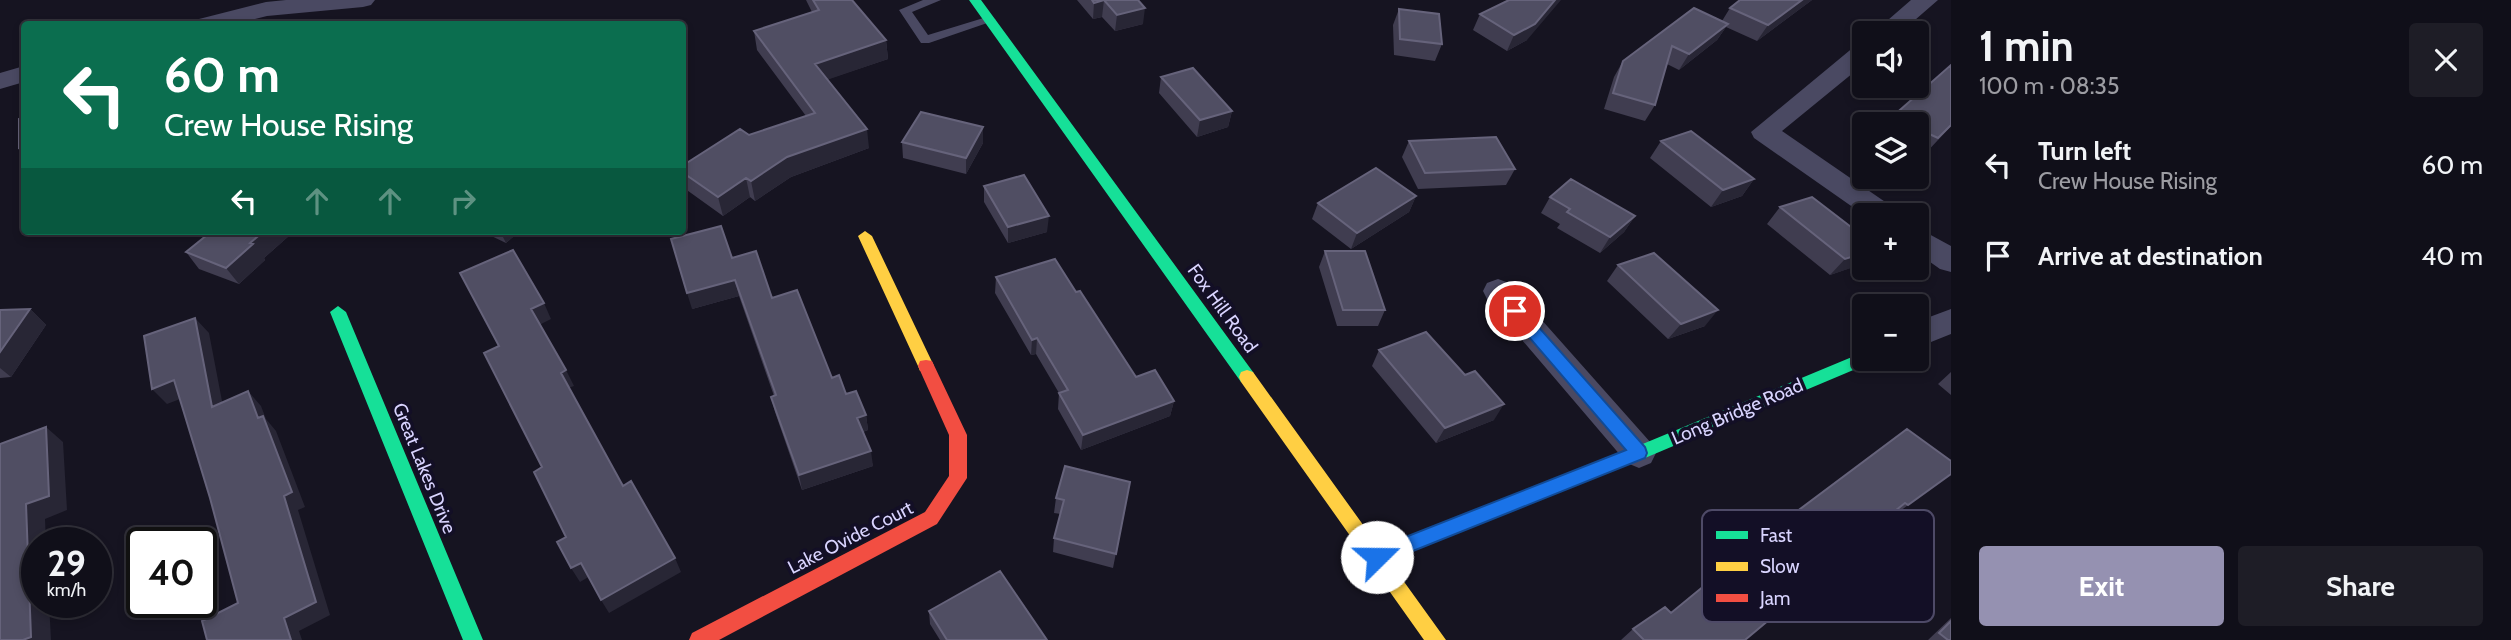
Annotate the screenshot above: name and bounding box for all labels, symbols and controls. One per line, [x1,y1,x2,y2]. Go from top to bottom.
text: 1 min [1979,20,2074,72]
map controls [1852,21,1929,371]
button: sound [1852,21,1929,98]
button: close [2409,23,2483,97]
text: 60 m [164,45,280,104]
icon: left [49,49,140,140]
text: 100 m · 08:35 [1979,72,2119,100]
text: Crew House Rising [164,105,413,144]
button: layers [1852,112,1929,189]
text: Turn left [2038,135,2131,167]
icon: left [1979,146,2017,184]
text: 60 m [2421,149,2483,181]
text: Crew House Rising [2038,167,2217,195]
icon: left [225,182,263,220]
icon: ahead [298,182,336,220]
icon: ahead [371,182,409,220]
icon: right [444,182,482,220]
button: + [1852,203,1929,280]
icon: arrive [1979,237,2017,275]
text: Arrive at destination [2038,240,2263,272]
text: 40 m [2421,240,2483,272]
street label: Fox Hill Road [1183,259,1263,357]
pin [1485,281,1545,341]
icon: arrive [1496,292,1534,330]
button: − [1852,294,1929,371]
street label: Long Bridge Road [1668,373,1806,450]
street label: Great Lakes Drive [388,399,461,537]
street label: Lake Ovide Court [784,496,917,579]
legend [1702,510,1934,622]
position arrow [1340,520,1414,594]
text: Fast [1760,524,1793,547]
speed limit sign: 40 [126,527,217,618]
text: 29 [47,542,86,585]
button: Exit [1979,546,2224,626]
button: Share [2238,546,2483,626]
text: Slow [1760,555,1800,578]
text: km/h [47,579,86,601]
text: Jam [1759,587,1790,610]

